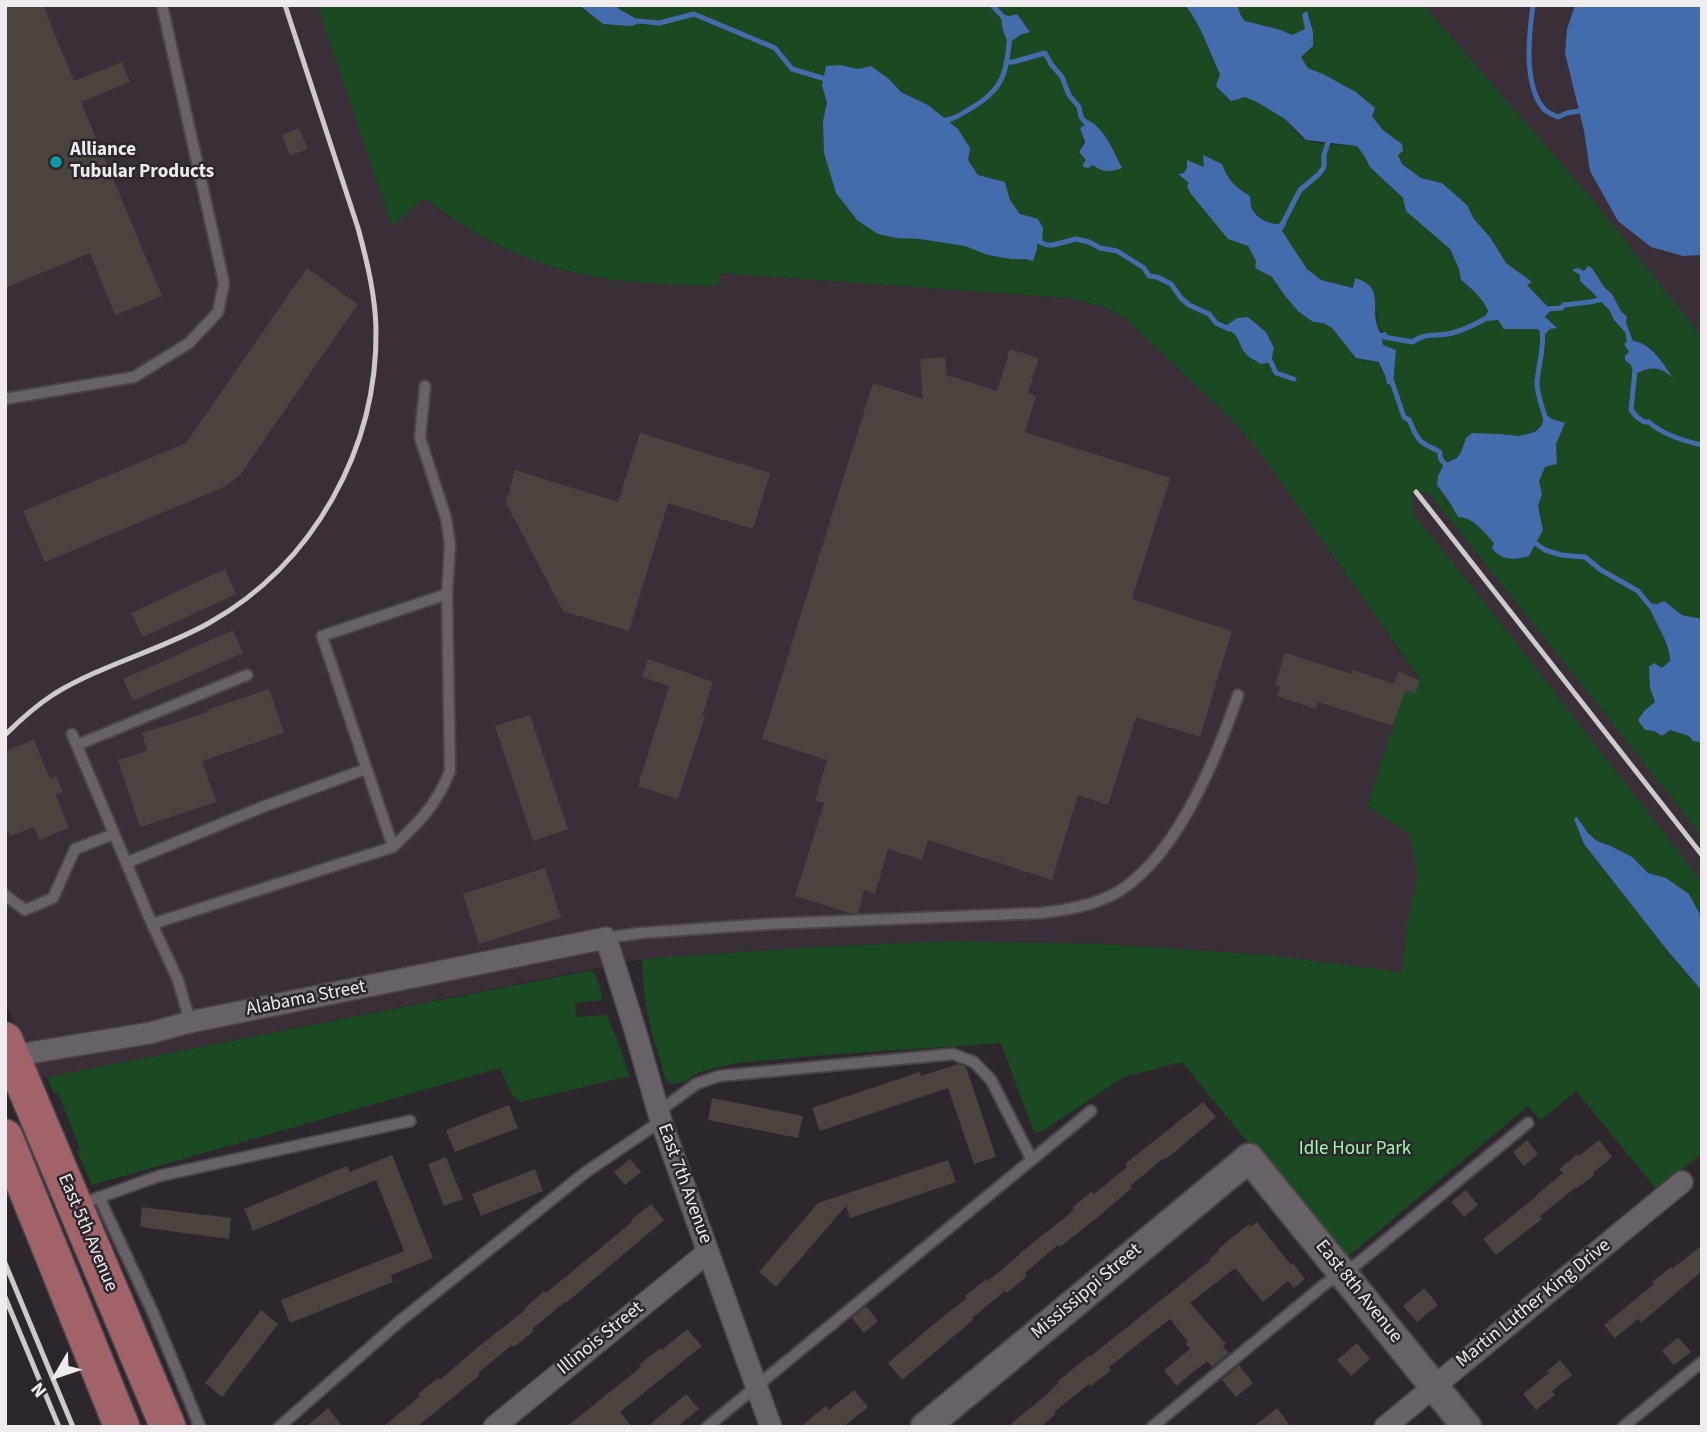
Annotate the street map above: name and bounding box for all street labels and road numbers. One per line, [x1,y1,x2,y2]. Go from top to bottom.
street label: Alabama Street [244,976,368,1022]
street label: East 7th Avenue [652,1121,716,1247]
street label: East 5th Avenue [52,1171,122,1295]
street label: Martin Luther King Drive [1452,1235,1616,1373]
street label: East 8th Avenue [1310,1236,1406,1348]
street label: Mississippi Street [1027,1239,1147,1345]
street label: Illinois Street [553,1297,649,1381]

